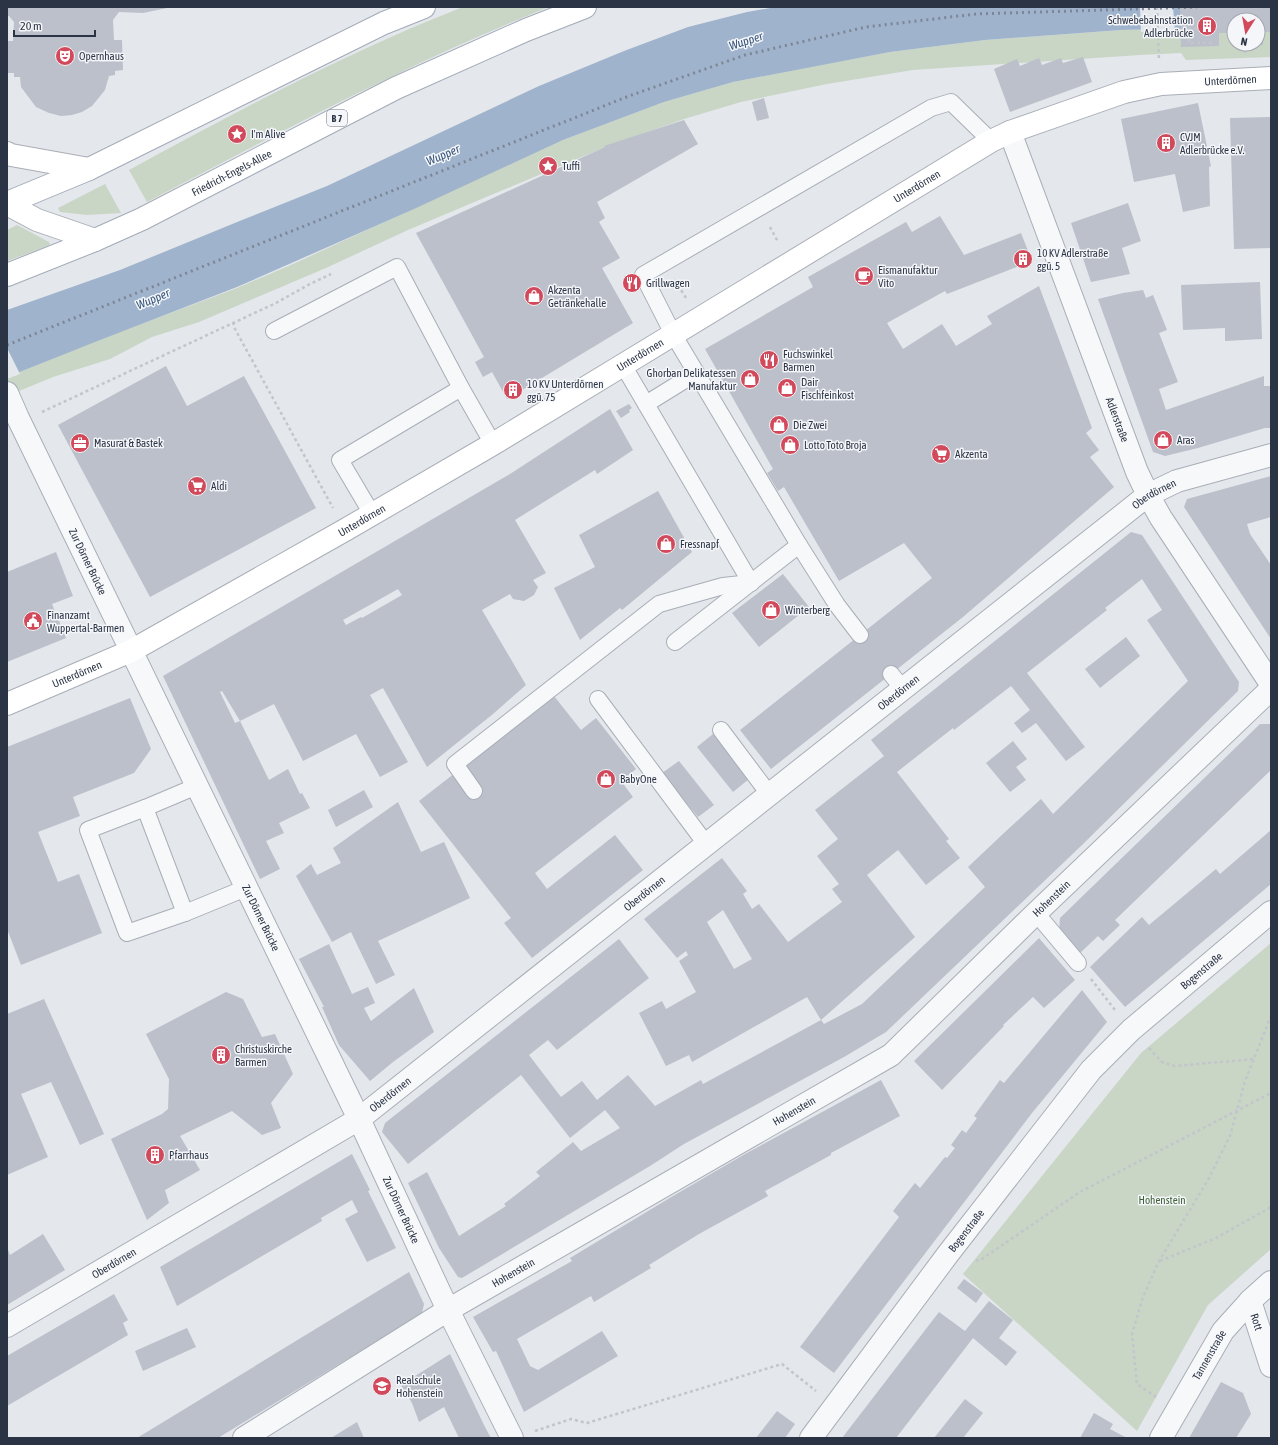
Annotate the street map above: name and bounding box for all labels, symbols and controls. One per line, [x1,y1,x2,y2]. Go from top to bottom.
scale bar [14,12,95,38]
north arrow [1226,12,1266,52]
place label: Schwebebahnstation Adlerbrücke [1108,14,1193,39]
building icon: Schwebebahnstation Adlerbrücke [1196,15,1218,37]
text: 20 m [20,19,42,33]
water label: Wupper [727,29,765,53]
text: N [1240,35,1248,48]
theatre icon: Opernhaus [54,45,76,67]
place label: Opernhaus [79,50,124,62]
street label: Unterdörnen [1204,73,1257,88]
road number: B 7 [327,110,347,126]
place icon: I'm Alive [226,123,248,145]
place label: I'm Alive [251,128,285,140]
place label: CVJM Adlerbrücke e.V. [1180,131,1245,156]
building icon: CVJM Adlerbrücke e.V. [1155,132,1177,154]
water label: Wupper [424,142,462,168]
street label: Friedrich-Engels-Allee [190,147,274,198]
place icon: Tuffi [537,155,559,177]
place label: Tuffi [562,160,580,172]
street label: Unterdörnen [891,167,942,205]
place label: 10 KV Adlerstraße ggü. 5 [1037,247,1108,272]
building icon: 10 KV Adlerstraße ggü. 5 [1012,248,1034,270]
place label: Eismanufaktur Vito [878,264,938,289]
cafe icon: Eismanufaktur Vito [853,265,875,287]
restaurant icon: Grillwagen [621,272,643,294]
place label: Grillwagen [646,277,690,289]
place label: Akzenta Getränkehalle [548,284,606,309]
shop icon: Akzenta Getränkehalle [523,285,545,307]
water label: Wupper [134,286,172,312]
street label: Unterdörnen [615,336,666,373]
place label: Fuchswinkel Barmen [783,348,833,373]
restaurant icon: Fuchswinkel Barmen [758,349,780,371]
place label: Ghorban Delikatessen Manufaktur [647,367,737,392]
shop icon: Ghorban Delikatessen Manufaktur [739,368,761,390]
place label: Dair Fischfeinkost [801,376,854,401]
shop icon: Dair Fischfeinkost [776,377,798,399]
place label: 10 KV Unterdörnen ggü. 75 [527,378,604,403]
building icon: 10 KV Unterdörnen ggü. 75 [502,379,524,401]
street label: Adlerstraße [1104,395,1131,444]
shop icon: Die Zwei [768,414,790,436]
place label: Die Zwei [793,419,827,431]
shop icon: Aras [1152,429,1174,451]
office icon: Masurat & Bastek [69,432,91,454]
shop icon: Lotto Toto Broja [779,434,801,456]
place label: Aras [1177,434,1195,446]
place label: Masurat & Bastek [94,437,163,449]
place label: Lotto Toto Broja [804,439,867,451]
supermarket icon: Akzenta [930,443,952,465]
place label: Akzenta [955,448,988,460]
supermarket icon: Aldi [186,475,208,497]
street label: Oberdörnen [1129,476,1178,511]
place label: Aldi [211,480,227,492]
street label: Unterdörnen [336,502,387,539]
street label: Zur Dörner Brücke [67,526,109,597]
shop icon: Fressnapf [655,533,677,555]
place label: Fressnapf [680,538,719,550]
shop icon: Winterberg [760,599,782,621]
place label: Winterberg [785,604,830,616]
place label: Finanzamt Wuppertal-Barmen [47,609,124,634]
public building icon: Finanzamt Wuppertal-Barmen [22,610,44,632]
street label: Unterdörnen [50,658,103,690]
street label: Oberdörnen [875,672,921,712]
shop icon: BabyOne [595,768,617,790]
place label: BabyOne [620,773,657,785]
street label: Oberdörnen [621,873,667,913]
street label: Hohenstein [1030,878,1072,919]
street label: Zur Dörner Brücke [240,883,282,953]
street label: Bogenstraße [1178,950,1225,992]
place label: Christuskirche Barmen [235,1043,292,1068]
building icon: Christuskirche Barmen [210,1044,232,1066]
street label: Oberdörnen [367,1074,413,1114]
street label: Hohenstein [771,1094,817,1128]
building icon: Pfarrhaus [144,1144,166,1166]
place label: Pfarrhaus [169,1149,209,1161]
street label: Zur Dörner Brücke [381,1174,422,1245]
park label: Hohenstein [1138,1194,1186,1206]
street label: Bogenstraße [946,1207,986,1254]
street label: Oberdörnen [90,1245,138,1281]
street label: Hohenstein [490,1256,537,1289]
street label: Rott [1248,1312,1265,1332]
street label: Tannenstraße [1190,1328,1228,1382]
place label: Realschule Hohenstein [396,1374,443,1399]
school or university icon: Realschule Hohenstein [371,1375,393,1397]

